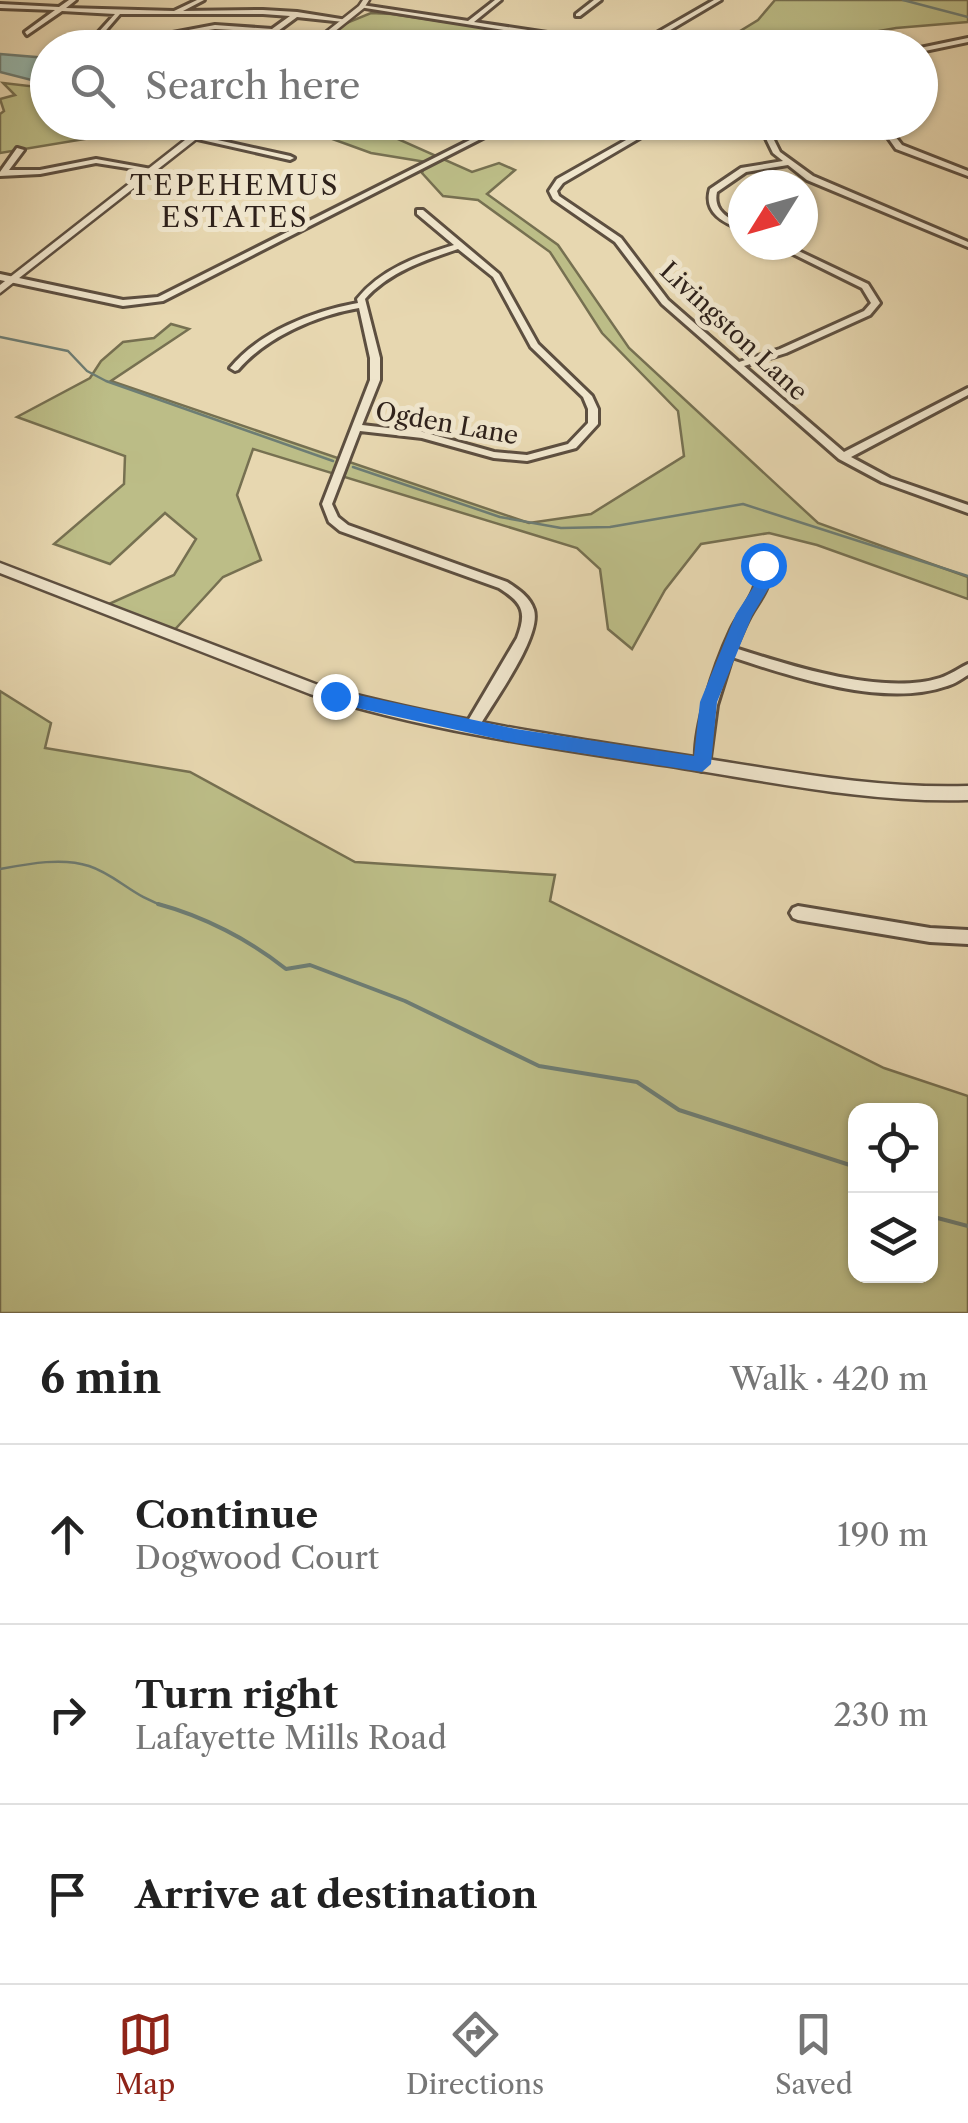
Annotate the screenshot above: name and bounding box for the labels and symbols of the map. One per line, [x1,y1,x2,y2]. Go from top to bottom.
district label: TEPEHEMUS ESTATES [130,168,340,234]
north arrow [728,170,818,260]
street label: Livingston Lane [654,255,814,408]
street label: Ogden Lane [373,396,521,451]
route start [741,543,787,589]
route end [313,674,359,720]

